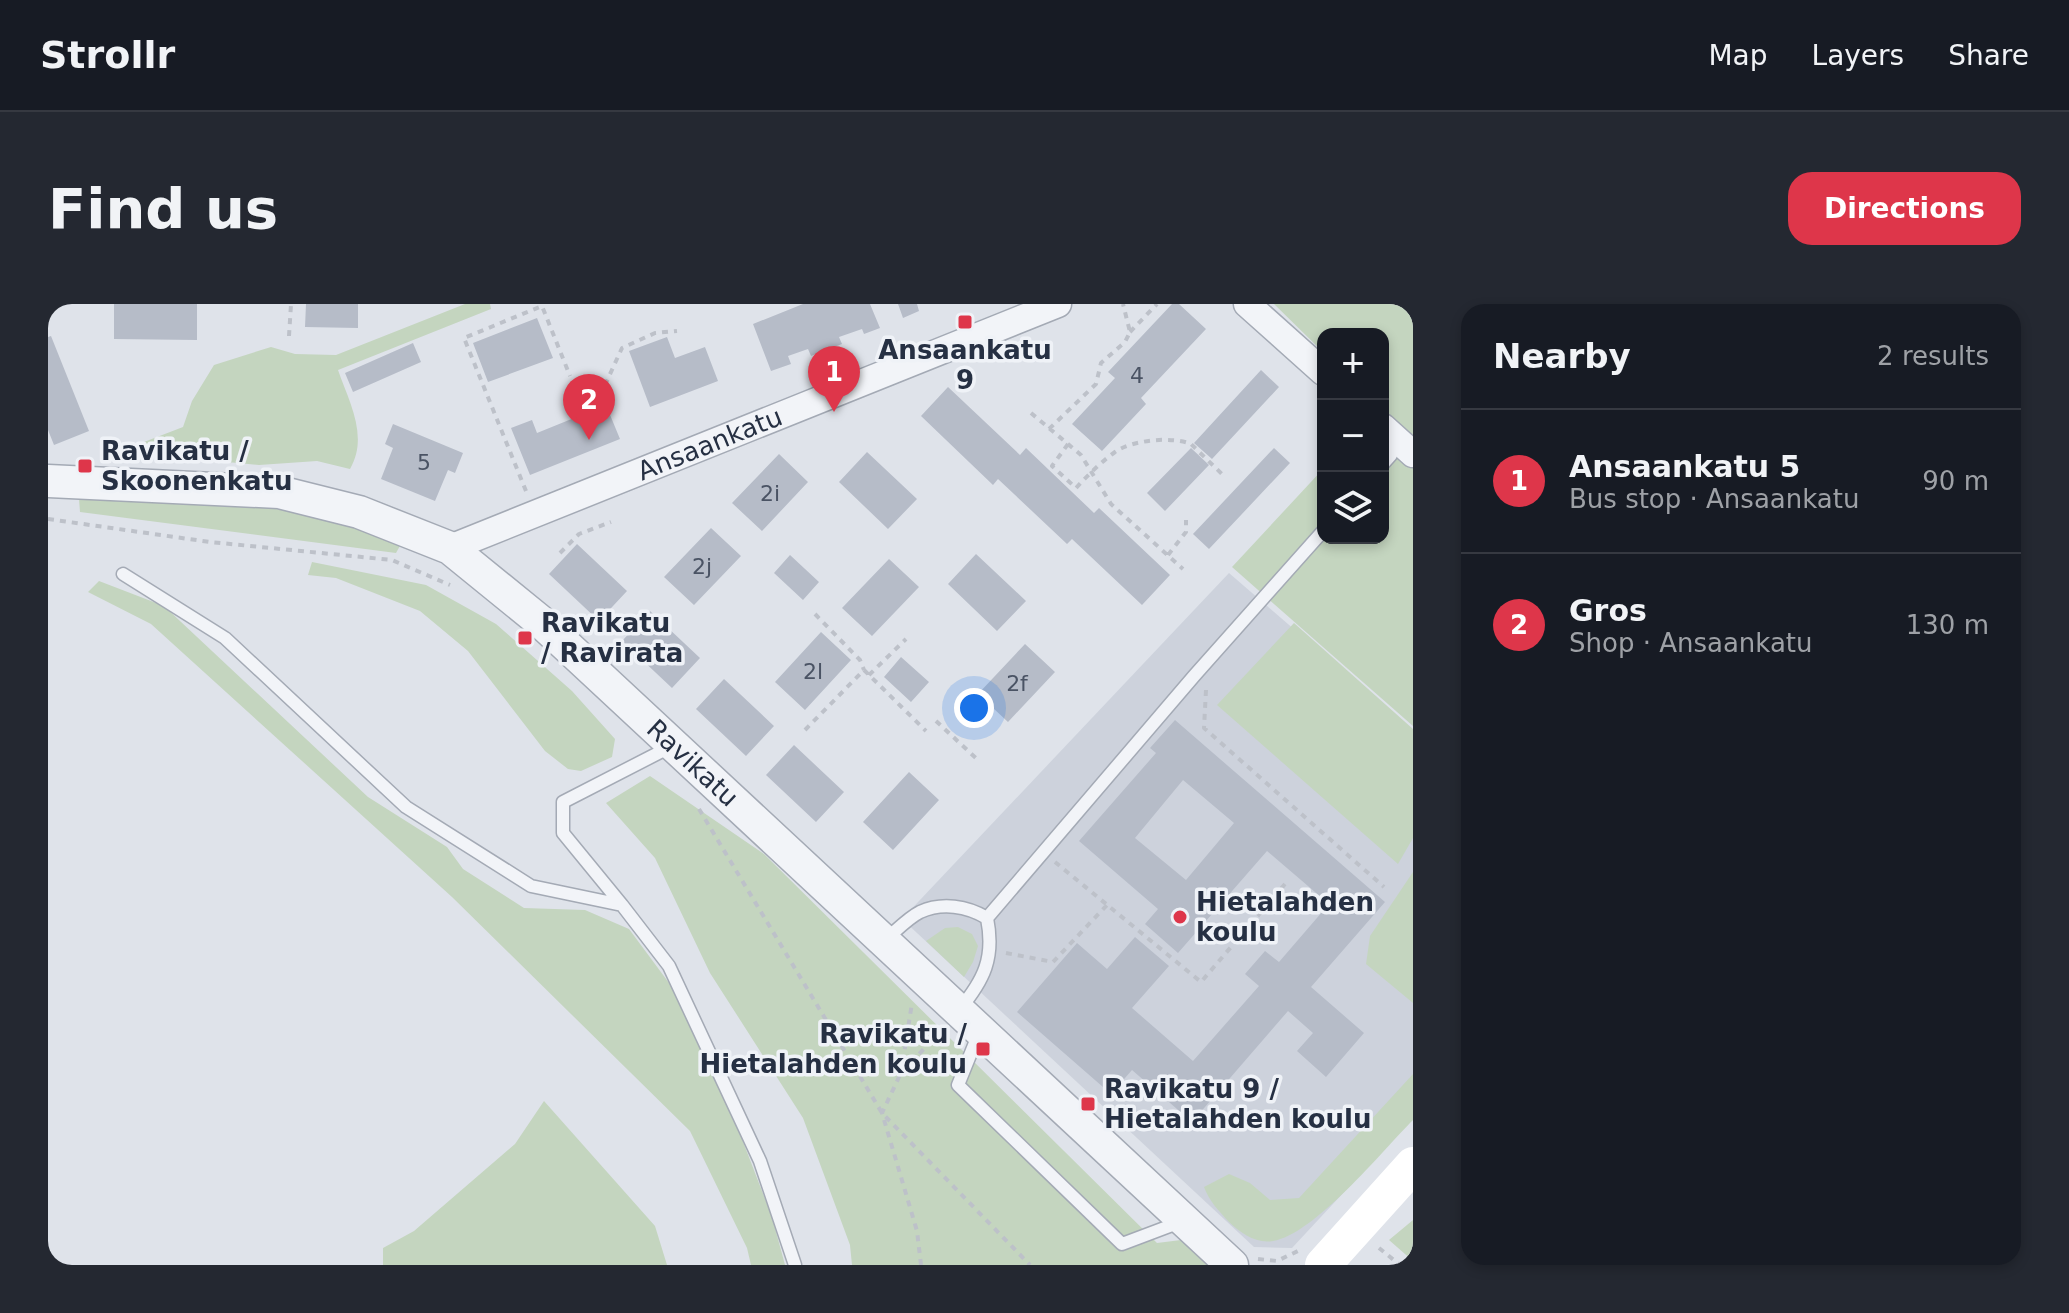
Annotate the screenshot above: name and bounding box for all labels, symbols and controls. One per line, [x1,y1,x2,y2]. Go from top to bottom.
text: Strollr [40,33,175,77]
text: Map [1708,39,1768,72]
text: Layers [1812,39,1904,72]
text: Share [1948,39,2029,72]
button: Directions [1788,172,2021,245]
text: Find us [48,176,278,241]
marker: Ansaankatu 9 [956,313,974,331]
map controls [1317,328,1389,544]
button: + [1317,328,1389,400]
place label: Ansaankatu 9 [878,335,1052,395]
text: Nearby [1493,336,1631,376]
text: 2 results [1877,341,1989,371]
pin: 1 [808,346,860,412]
house number: 4 [1130,363,1144,388]
pin: 2 [563,374,615,440]
button: − [1317,400,1389,472]
street label: Ansaankatu [633,401,787,486]
place label: Ravikatu / Skoonenkatu [101,436,292,496]
text: Ansaankatu 5 [1569,449,1801,484]
house number: 5 [417,450,431,475]
marker: Ravikatu / Skoonenkatu [76,457,94,475]
text: 1 [1510,466,1528,496]
text: 90 m [1922,466,1989,496]
button: layers [1317,472,1389,544]
house number: 2i [760,481,780,506]
text: Bus stop · Ansaankatu [1569,484,1859,514]
house number: 2j [692,554,712,579]
text: Gros [1569,593,1647,628]
place label: Ravikatu / Ravirata [541,608,683,668]
text: 2 [1510,610,1528,640]
text: 130 m [1906,610,1989,640]
text: Shop · Ansaankatu [1569,628,1813,658]
marker: Ravikatu / Ravirata [516,629,534,647]
house number: 2l [803,659,823,684]
house number: 2f [1006,671,1029,696]
your location [954,688,994,728]
street label: Ravikatu [641,714,744,813]
place label: Hietalahden koulu [1196,887,1374,947]
marker: Hietalahden koulu [1171,908,1189,926]
place label: Ravikatu / Hietalahden koulu [700,1019,968,1079]
marker: Ravikatu / Hietalahden koulu [974,1040,992,1058]
place label: Ravikatu 9 / Hietalahden koulu [1104,1074,1371,1134]
marker: Ravikatu 9 / Hietalahden koulu [1079,1095,1097,1113]

